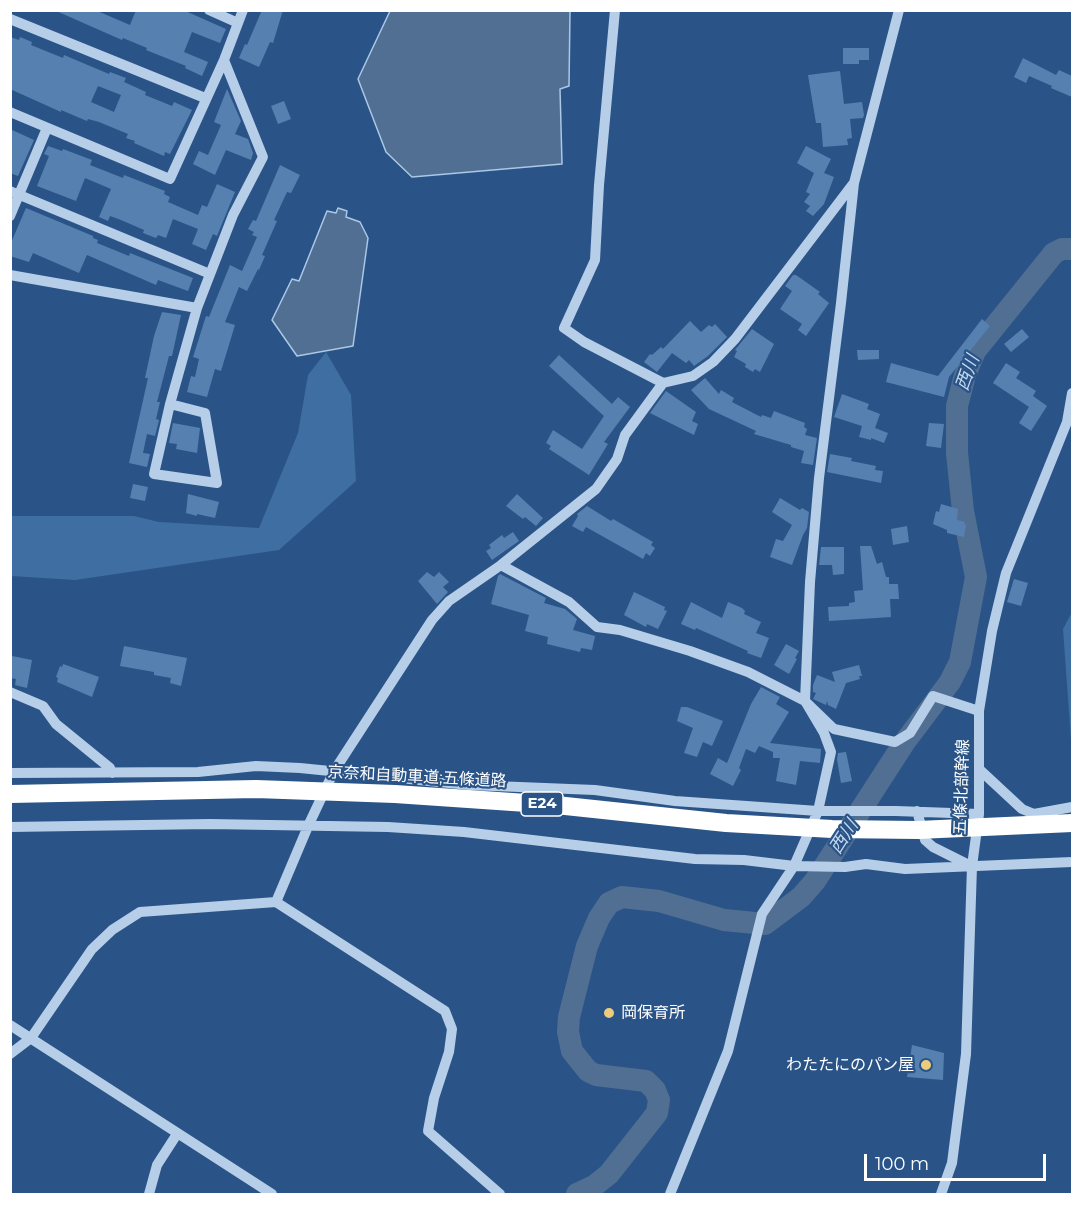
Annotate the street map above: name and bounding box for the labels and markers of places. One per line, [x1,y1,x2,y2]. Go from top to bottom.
place label: 岡保育所 [621,1003,685,1023]
marker: 岡保育所 [602,1006,616,1020]
place label: わたたにのパン屋 [786,1055,914,1075]
marker: わたたにのパン屋 [919,1058,933,1072]

